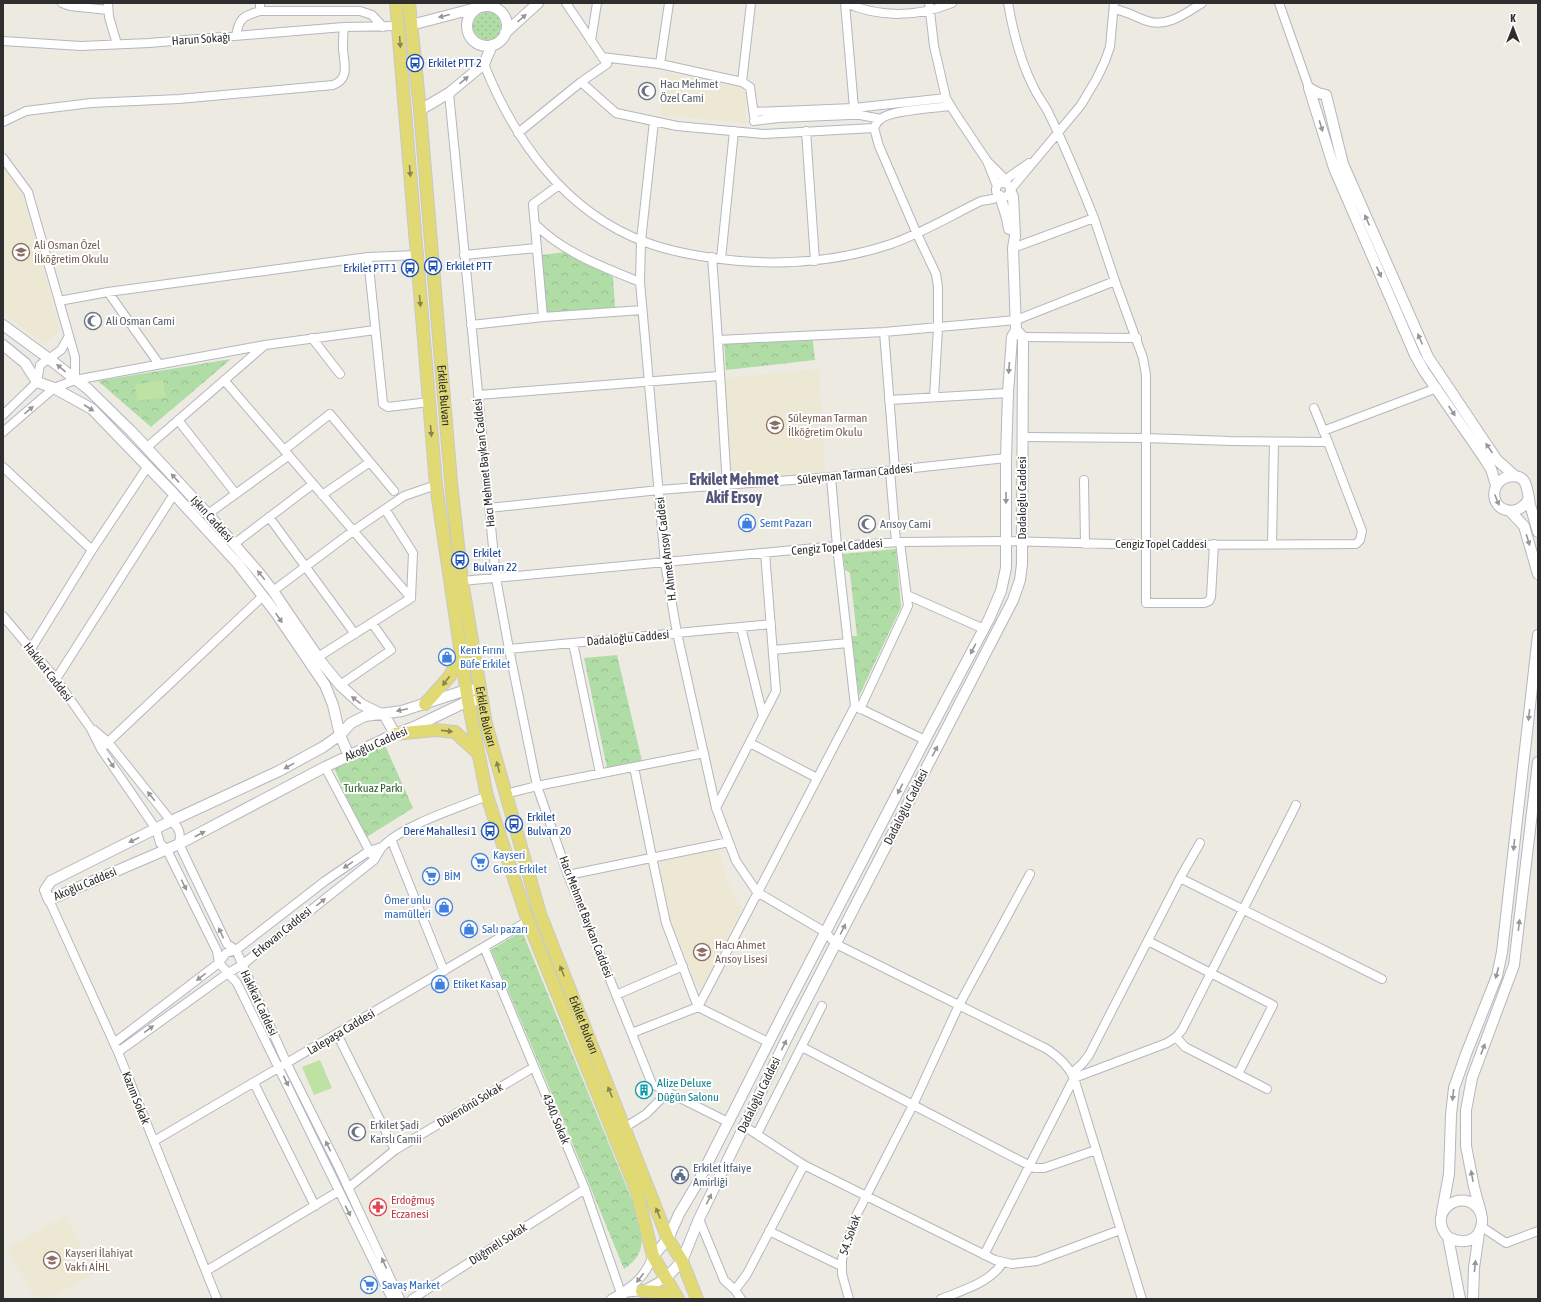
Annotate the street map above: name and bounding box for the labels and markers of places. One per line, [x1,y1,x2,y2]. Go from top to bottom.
bus stop icon: Erkilet PTT 2 [405,53,425,73]
place label: Erkilet PTT 2 [428,56,482,70]
place label: Hacı Mehmet Özel Cami [660,77,719,105]
mosque icon: Hacı Mehmet Özel Cami [637,81,657,101]
place label: Ali Osman Özel İlköğretim Okulu [34,238,109,266]
school or university icon: Ali Osman Özel İlköğretim Okulu [11,242,31,262]
bus stop icon: Erkilet PTT [423,256,443,276]
bus stop icon: Erkilet PTT 1 [400,258,420,278]
place label: Erkilet PTT [446,259,493,273]
place label: Erkilet PTT 1 [343,261,397,275]
mosque icon: Ali Osman Cami [83,311,103,331]
place label: Ali Osman Cami [106,314,175,328]
place label: Süleyman Tarman İlköğretim Okulu [788,411,867,439]
school or university icon: Süleyman Tarman İlköğretim Okulu [765,415,785,435]
shop icon: Semt Pazarı [737,513,757,533]
mosque icon: Arısoy Cami [857,514,877,534]
place label: Semt Pazarı [760,516,812,530]
place label: Arısoy Cami [880,517,931,531]
place label: Erkilet Bulvarı 22 [473,546,517,574]
bus stop icon: Erkilet Bulvarı 22 [450,550,470,570]
place label: Kent Fırını Büfe Erkilet [460,643,511,671]
shop icon: Kent Fırını Büfe Erkilet [437,647,457,667]
place label: Erkilet Bulvarı 20 [527,810,572,838]
bus stop icon: Erkilet Bulvarı 20 [504,814,524,834]
bus stop icon: Dere Mahallesi 1 [480,821,500,841]
place label: Dere Mahallesi 1 [403,824,477,838]
place label: Kayseri Gross Erkilet [493,848,547,876]
supermarket icon: Kayseri Gross Erkilet [470,852,490,872]
supermarket icon: BİM [421,866,441,886]
place label: BİM [444,869,461,883]
place label: Ömer unlu mamülleri [384,893,431,921]
shop icon: Ömer unlu mamülleri [434,897,454,917]
shop icon: Salı pazarı [459,919,479,939]
place label: Salı pazarı [482,922,528,936]
place label: Hacı Ahmet Arısoy Lisesi [715,938,768,966]
school or university icon: Hacı Ahmet Arısoy Lisesi [692,942,712,962]
shop icon: Etiket Kasap [430,974,450,994]
place label: Etiket Kasap [453,977,507,991]
place label: Alize Deluxe Düğün Salonu [657,1076,719,1104]
building icon: Alize Deluxe Düğün Salonu [634,1080,654,1100]
place label: Erkilet Şadi Karslı Camii [370,1118,422,1146]
mosque icon: Erkilet Şadi Karslı Camii [347,1122,367,1142]
place label: Erkilet İtfaiye Amirliği [693,1161,751,1189]
public building icon: Erkilet İtfaiye Amirliği [670,1165,690,1185]
place label: Erdoğmuş Eczanesi [391,1193,435,1221]
pharmacy icon: Erdoğmuş Eczanesi [368,1197,388,1217]
place label: Kayseri İlahiyat Vakfı AİHL [65,1246,134,1274]
school or university icon: Kayseri İlahiyat Vakfı AİHL [42,1250,62,1270]
supermarket icon: Savaş Market [359,1275,379,1295]
place label: Savaş Market [382,1278,441,1292]

